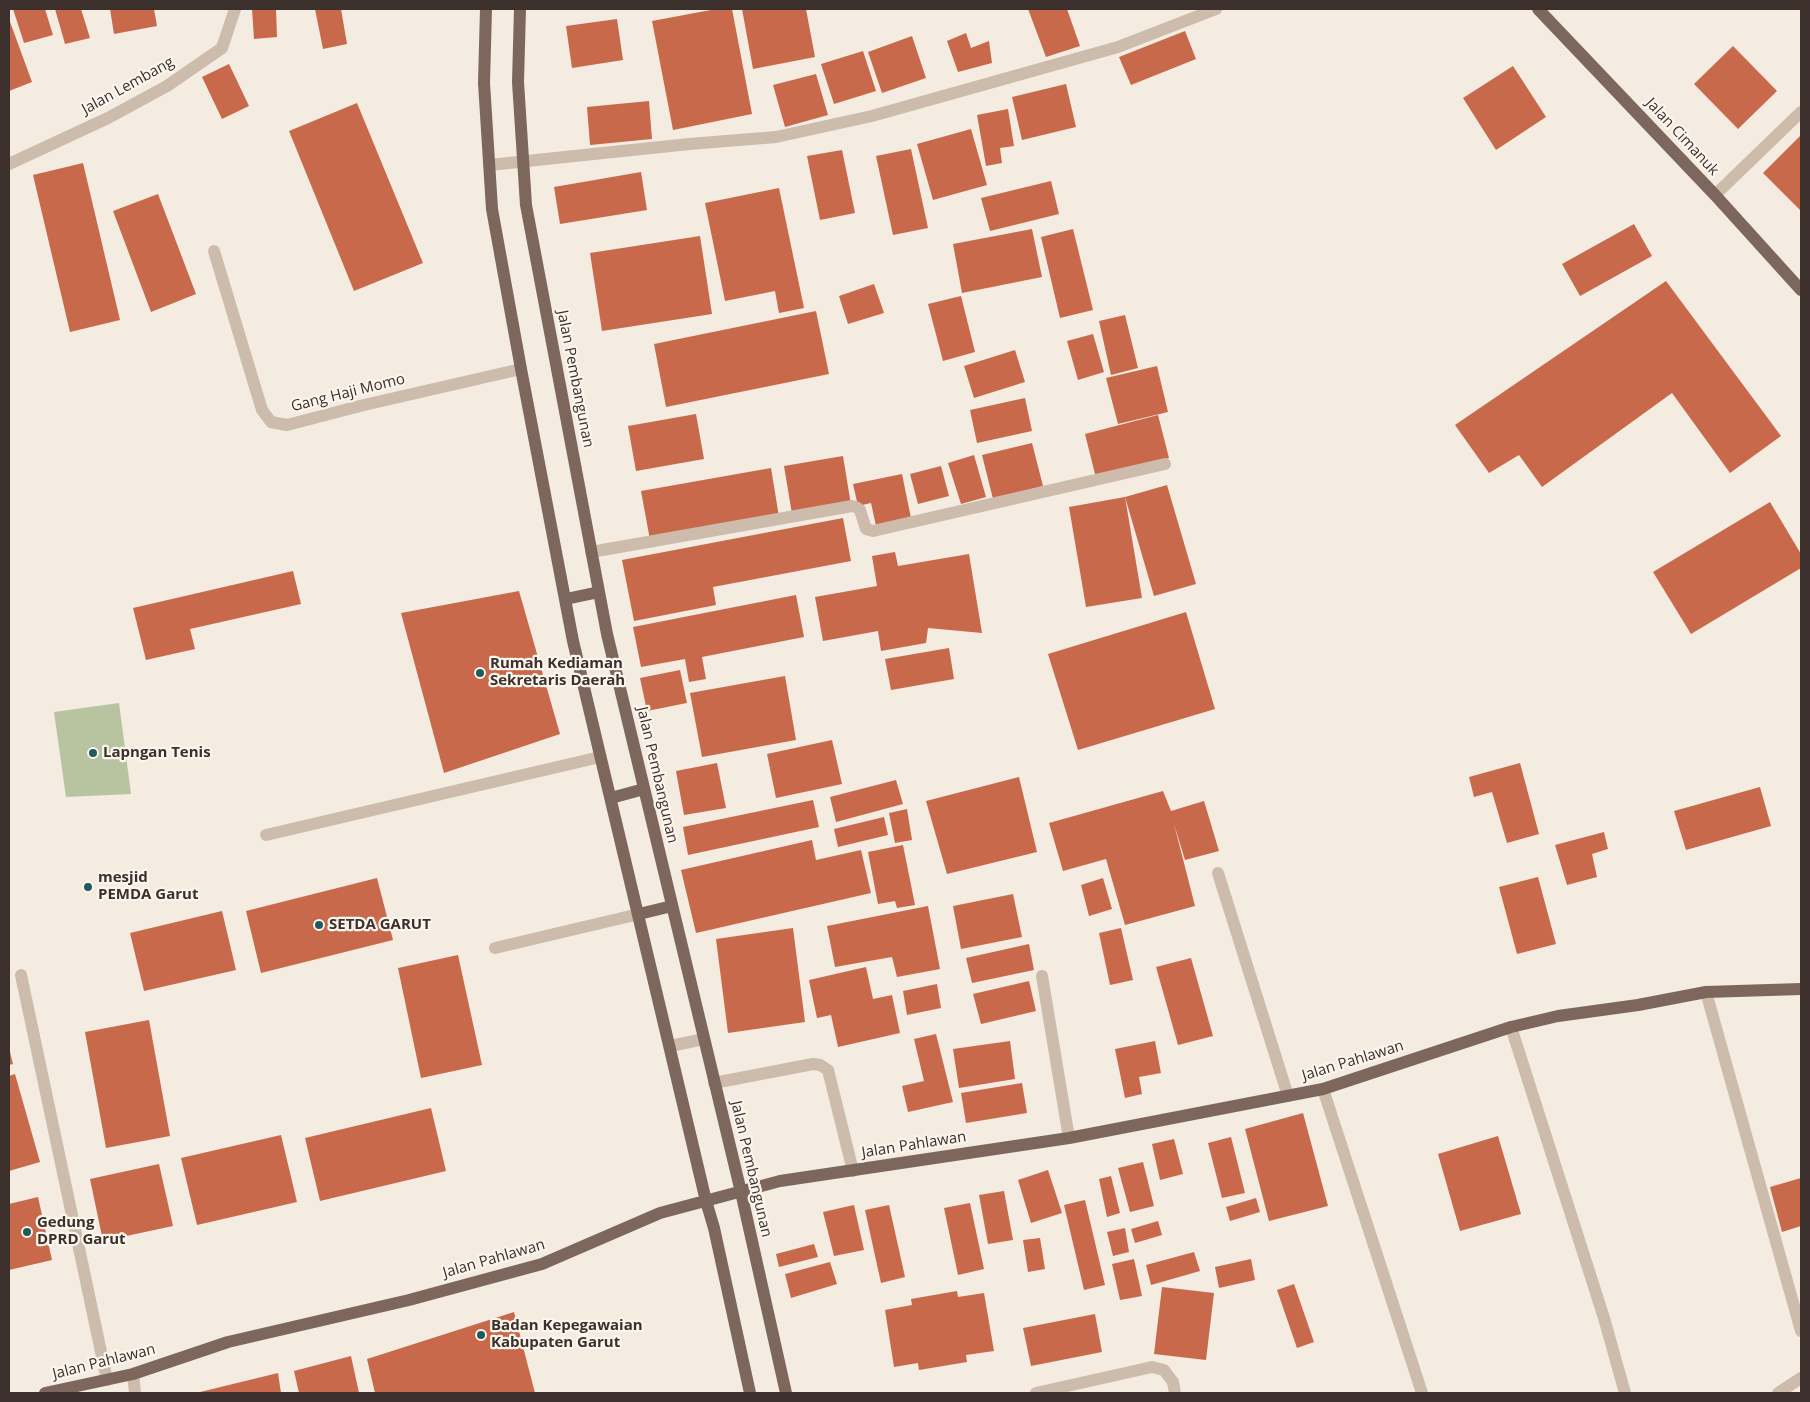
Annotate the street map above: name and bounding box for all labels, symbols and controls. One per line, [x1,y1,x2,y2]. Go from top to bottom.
street label: Jalan Lembang [79,53,177,119]
street label: Jalan Cimanuk [1642,95,1722,179]
street label: Jalan Pembangunan [553,309,597,449]
street label: Gang Haji Momo [289,370,407,416]
place label: Rumah Kediaman Sekretaris Daerah [490,655,625,690]
marker: Rumah Kediaman Sekretaris Daerah [474,667,486,679]
street label: Jalan Pembangunan [633,705,681,845]
place label: Lapngan Tenis [103,744,211,762]
marker: Lapngan Tenis [87,747,99,759]
place label: mesjid PEMDA Garut [98,869,198,904]
marker: mesjid PEMDA Garut [82,881,94,893]
place label: SETDA GARUT [329,916,431,934]
marker: SETDA GARUT [313,919,325,931]
street label: Jalan Pahlawan [1300,1037,1406,1085]
street label: Jalan Pembangunan [727,1099,775,1239]
street label: Jalan Pahlawan [861,1128,967,1162]
place label: Gedung DPRD Garut [37,1214,126,1249]
marker: Gedung DPRD Garut [21,1226,33,1238]
street label: Jalan Pahlawan [441,1236,547,1282]
place label: Badan Kepegawaian Kabupaten Garut [491,1317,643,1352]
marker: Badan Kepegawaian Kabupaten Garut [475,1329,487,1341]
street label: Jalan Pahlawan [51,1341,157,1383]

